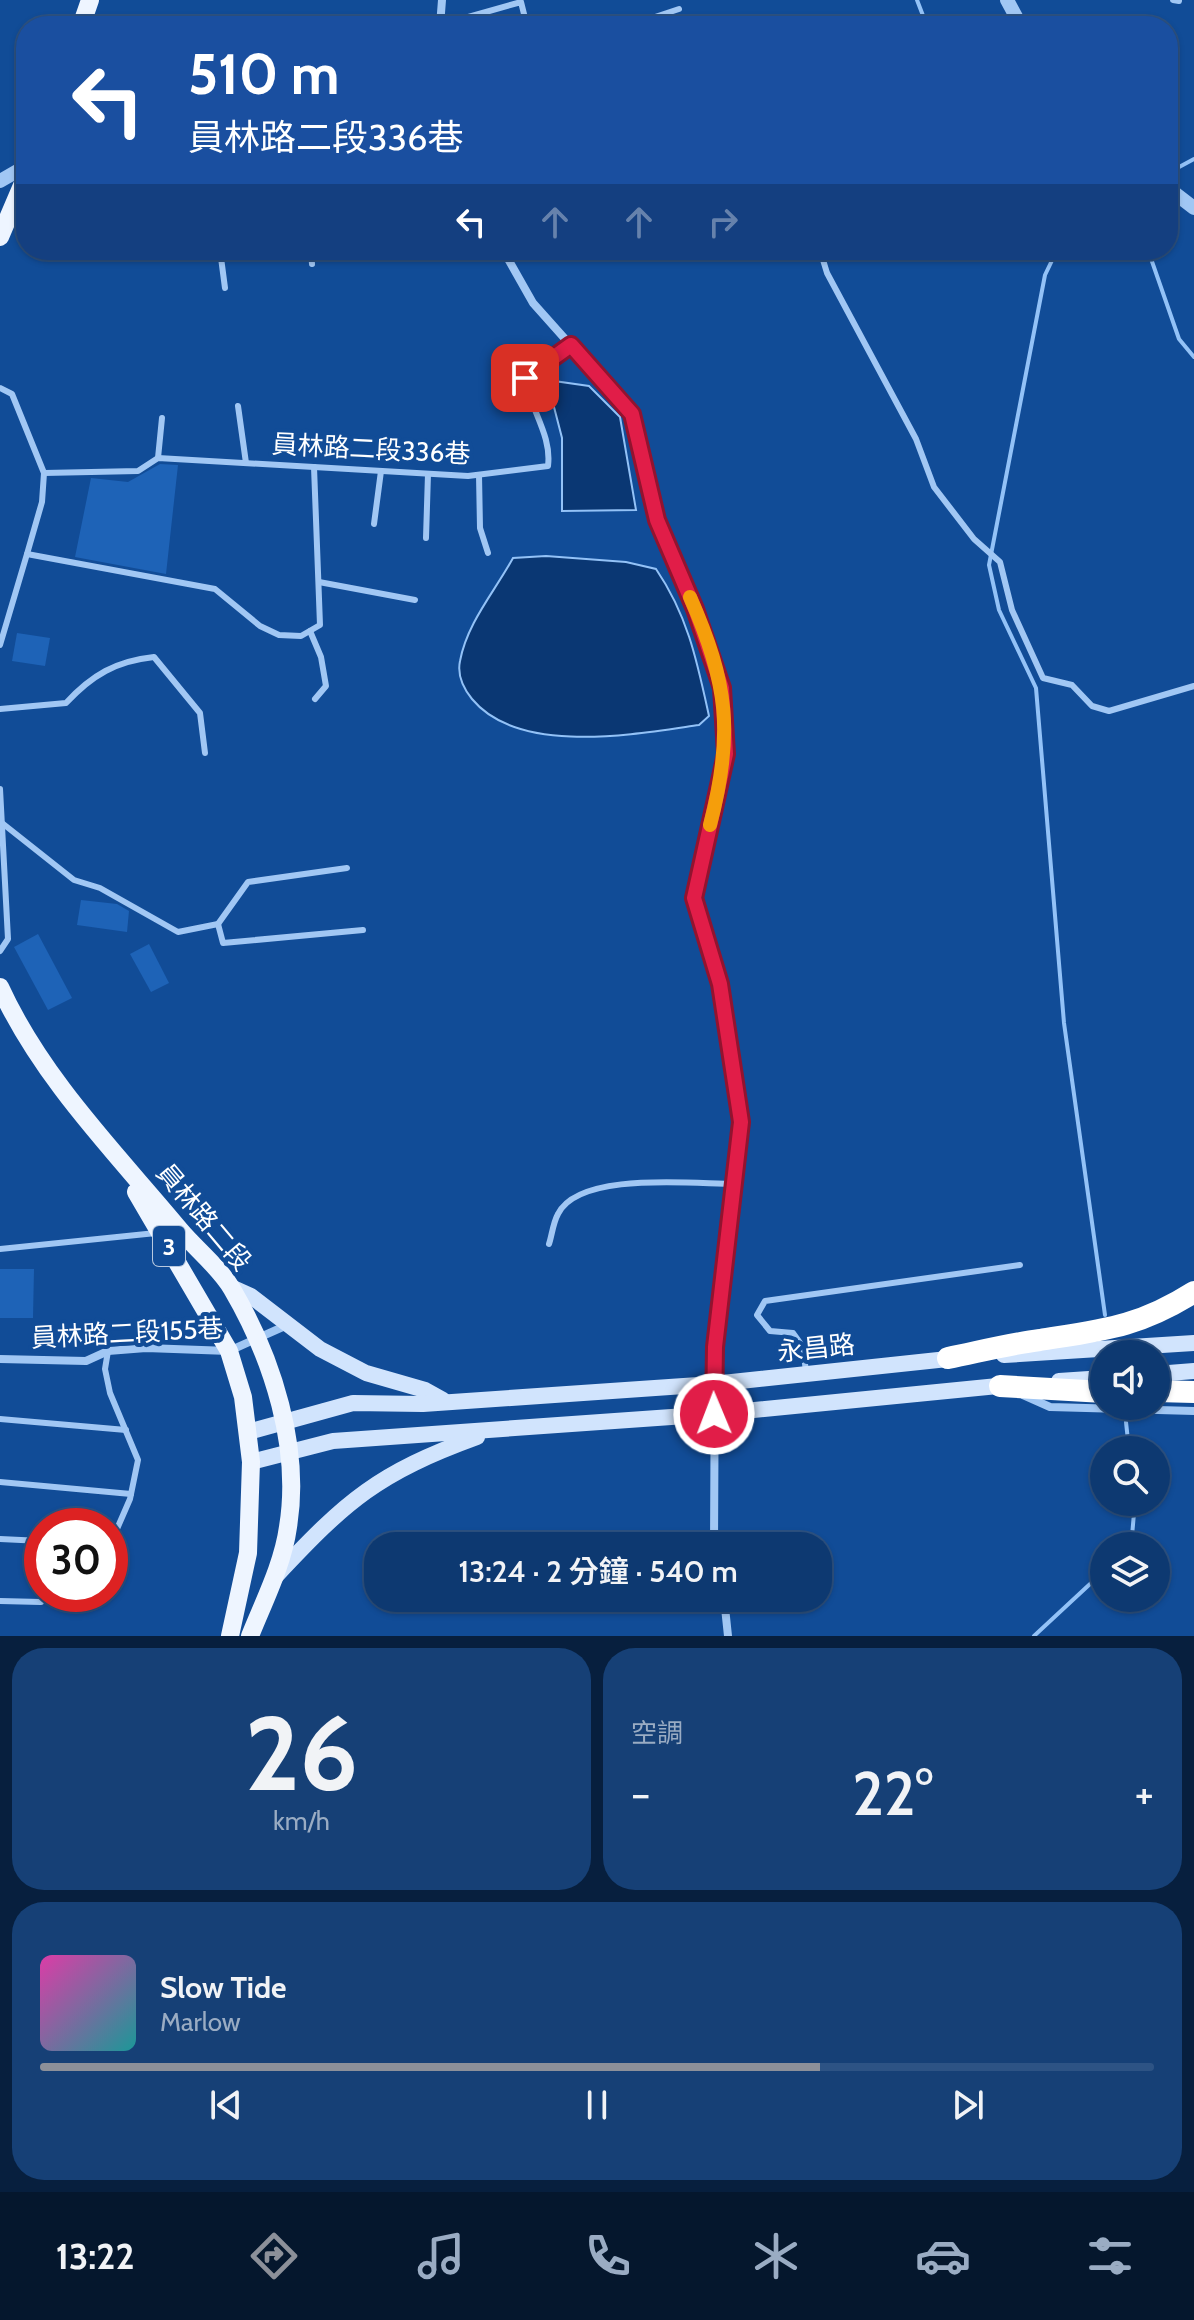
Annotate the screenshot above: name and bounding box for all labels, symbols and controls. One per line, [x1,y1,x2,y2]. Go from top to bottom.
text: 510 m [188,40,340,108]
icon: left [56,48,160,152]
text: 員林路二段336巷 [188,115,463,159]
icon: left [449,200,493,244]
icon: ahead [533,200,577,244]
icon: ahead [617,200,661,244]
icon: right [701,200,745,244]
pin [491,344,559,412]
icon: arrive [503,356,547,400]
street label: 員林路二段336巷 [271,428,471,470]
street label: 員林路二段 [150,1157,258,1277]
road number: 3 [153,1226,185,1266]
street label: 員林路二段155巷 [30,1312,224,1354]
street label: 永昌路 [776,1328,856,1368]
map controls [1090,1340,1170,1612]
button: sound [1090,1340,1170,1420]
position arrow [672,1372,756,1456]
button: search [1090,1436,1170,1516]
speed limit sign: 30 [24,1508,128,1612]
button: layers [1090,1532,1170,1612]
text: 13:24 · 2 分鐘 · 540 m [458,1553,738,1590]
text: 26 [245,1690,358,1816]
text: 空調 [631,1717,683,1749]
text: 22° [852,1757,933,1830]
text: − [631,1767,650,1820]
text: + [1135,1767,1154,1820]
text: km/h [273,1805,330,1837]
text: Slow Tide [160,1969,287,2006]
text: Marlow [160,2006,241,2038]
icon: previous [204,2083,248,2127]
icon: pause [575,2083,619,2127]
icon: next [946,2083,990,2127]
icon: directions [246,2228,302,2284]
icon: music [413,2228,469,2284]
icon: phone [580,2228,636,2284]
icon: climate [748,2228,804,2284]
icon: car [915,2228,971,2284]
icon: filters [1082,2228,1138,2284]
text: 13:22 [56,2234,134,2278]

